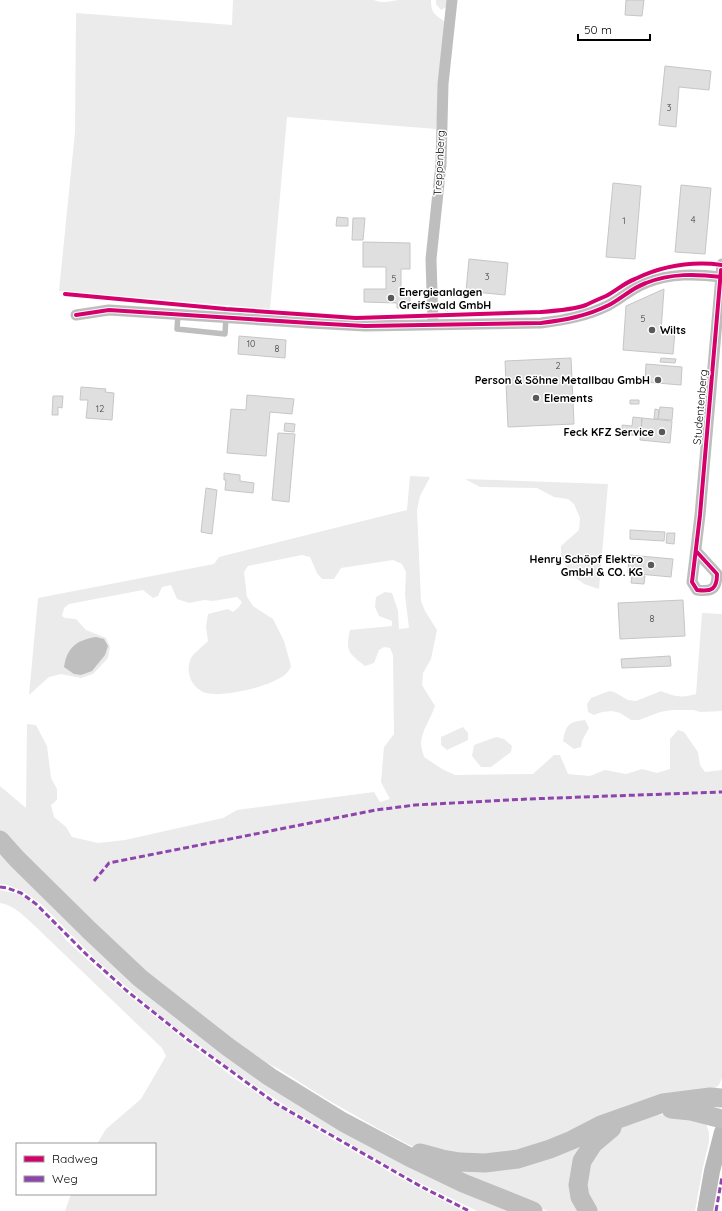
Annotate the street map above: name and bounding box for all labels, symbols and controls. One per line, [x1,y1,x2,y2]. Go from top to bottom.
scale bar [578,16,650,42]
text: 50 m [584,22,612,37]
house number: 3 [667,102,672,113]
street label: Treppenberg [430,130,448,196]
house number: 4 [691,214,696,225]
house number: 1 [622,215,626,226]
house number: 3 [485,271,490,282]
house number: 5 [392,273,397,284]
place label: Energieanlagen Greifswald GmbH [399,285,491,312]
marker: Energieanlagen Greifswald GmbH [386,293,396,303]
house number: 5 [641,313,646,324]
place label: Wilts [660,323,686,337]
marker: Wilts [647,325,657,335]
house number: 10 [247,338,255,349]
house number: 8 [275,343,280,354]
house number: 2 [556,360,561,371]
street label: Studentenberg [690,369,710,445]
place label: Person & Söhne Metallbau GmbH [475,373,650,387]
marker: Person & Söhne Metallbau GmbH [653,375,663,385]
place label: Elements [544,391,593,405]
marker: Elements [531,393,541,403]
house number: 12 [96,403,104,414]
place label: Feck KFZ Service [563,425,655,439]
marker: Feck KFZ Service [657,427,667,437]
place label: Henry Schöpf Elektro GmbH & CO. KG [530,552,643,579]
marker: Henry Schöpf Elektro GmbH & CO. KG [646,560,656,570]
house number: 8 [650,613,655,624]
legend [16,1143,156,1195]
text: Radweg [52,1151,98,1166]
text: Weg [52,1171,78,1186]

